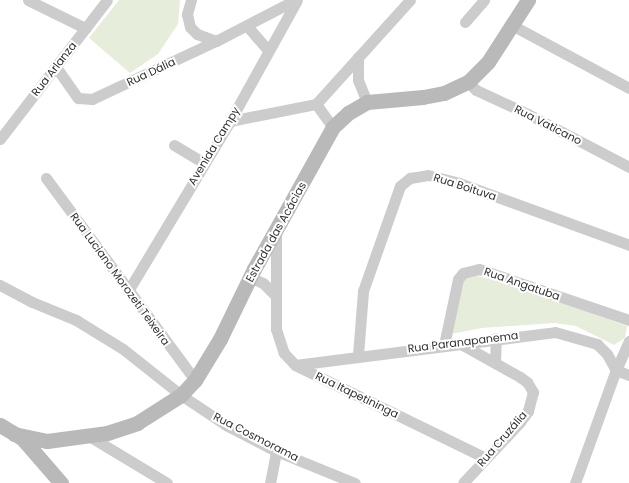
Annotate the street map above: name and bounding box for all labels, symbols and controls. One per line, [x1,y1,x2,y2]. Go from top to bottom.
street label: Rua Arlanza [29,39,79,99]
street label: Rua Dália [125,55,177,89]
street label: Rua Vaticano [512,102,584,148]
street label: Avenida Campy [185,105,243,187]
street label: Rua Boituva [432,171,498,203]
street label: Estrada das Acácias [243,180,309,284]
street label: Rua Luciano Morozeti Teixeira [67,210,173,348]
street label: Rua Angatuba [482,265,562,303]
street label: Rua Paranapanema [407,329,519,355]
street label: Rua Itapetininga [313,369,401,421]
street label: Rua Cruzália [474,409,530,469]
street label: Rua Cosmorama [211,410,301,464]

